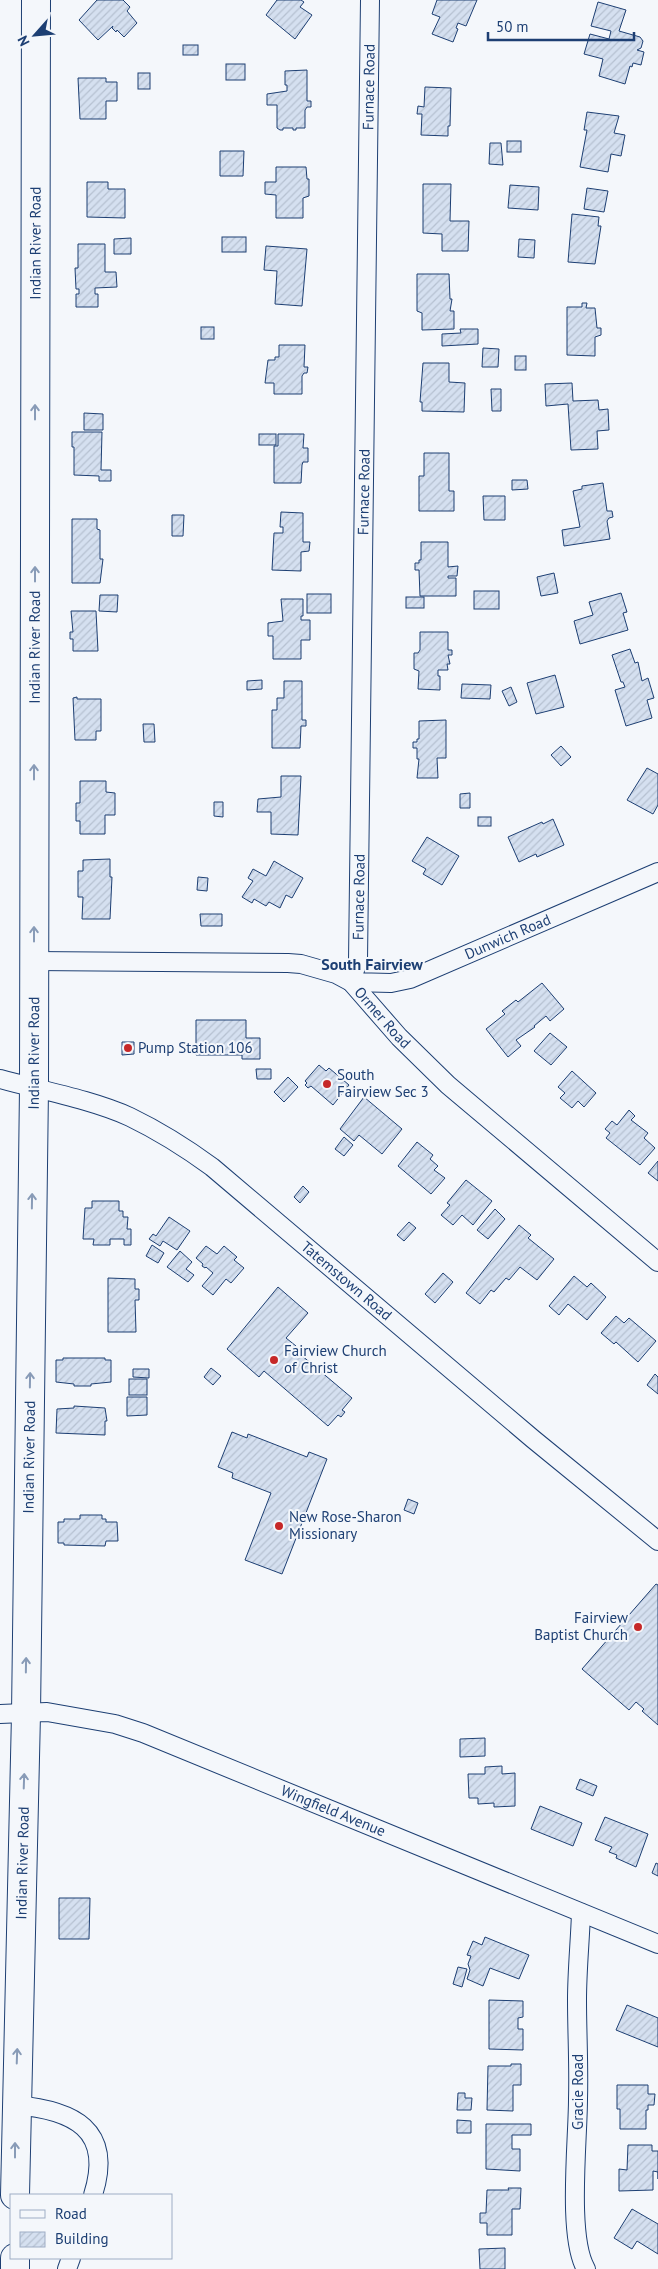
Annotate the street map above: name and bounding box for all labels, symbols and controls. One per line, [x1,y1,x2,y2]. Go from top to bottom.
north arrow [10,10,60,60]
scale bar [488,10,634,42]
text: 50 m [496,17,529,36]
text: N [13,33,34,49]
street label: Furnace Road [358,44,379,130]
street label: Indian River Road [25,187,45,300]
one-way arrow [30,404,40,420]
street label: Furnace Road [353,449,374,535]
one-way arrow [30,567,40,583]
street label: Indian River Road [25,591,44,704]
one-way arrow [29,764,39,780]
street label: Furnace Road [348,854,369,940]
street label: Dunwich Road [461,909,553,963]
one-way arrow [29,927,39,943]
district label: South Fairview [321,954,423,974]
street label: Ormer Road [350,983,415,1052]
street label: Indian River Road [24,997,43,1110]
place label: Pump Station 106 [138,1038,253,1057]
marker: Pump Station 106 [122,1042,134,1054]
place label: South Fairview Sec 3 [337,1065,429,1101]
marker: South Fairview Sec 3 [321,1078,333,1090]
one-way arrow [27,1194,37,1210]
street label: Tatemstown Road [297,1237,396,1324]
place label: Fairview Church of Christ [284,1341,387,1377]
marker: Fairview Church of Christ [268,1354,280,1366]
one-way arrow [25,1372,35,1388]
street label: Indian River Road [19,1401,39,1514]
place label: New Rose-Sharon Missionary [289,1507,402,1543]
marker: New Rose-Sharon Missionary [273,1520,285,1532]
place label: Fairview Baptist Church [534,1608,628,1644]
marker: Fairview Baptist Church [632,1621,644,1633]
one-way arrow [22,1657,31,1673]
one-way arrow [19,1773,29,1790]
street label: Wingfield Avenue [278,1781,388,1840]
street label: Indian River Road [11,1806,33,1920]
one-way arrow [12,2048,22,2064]
street label: Gracie Road [568,2054,587,2130]
one-way arrow [10,2142,20,2158]
legend [10,2194,172,2259]
text: Road [55,2204,87,2223]
text: Building [55,2229,109,2248]

